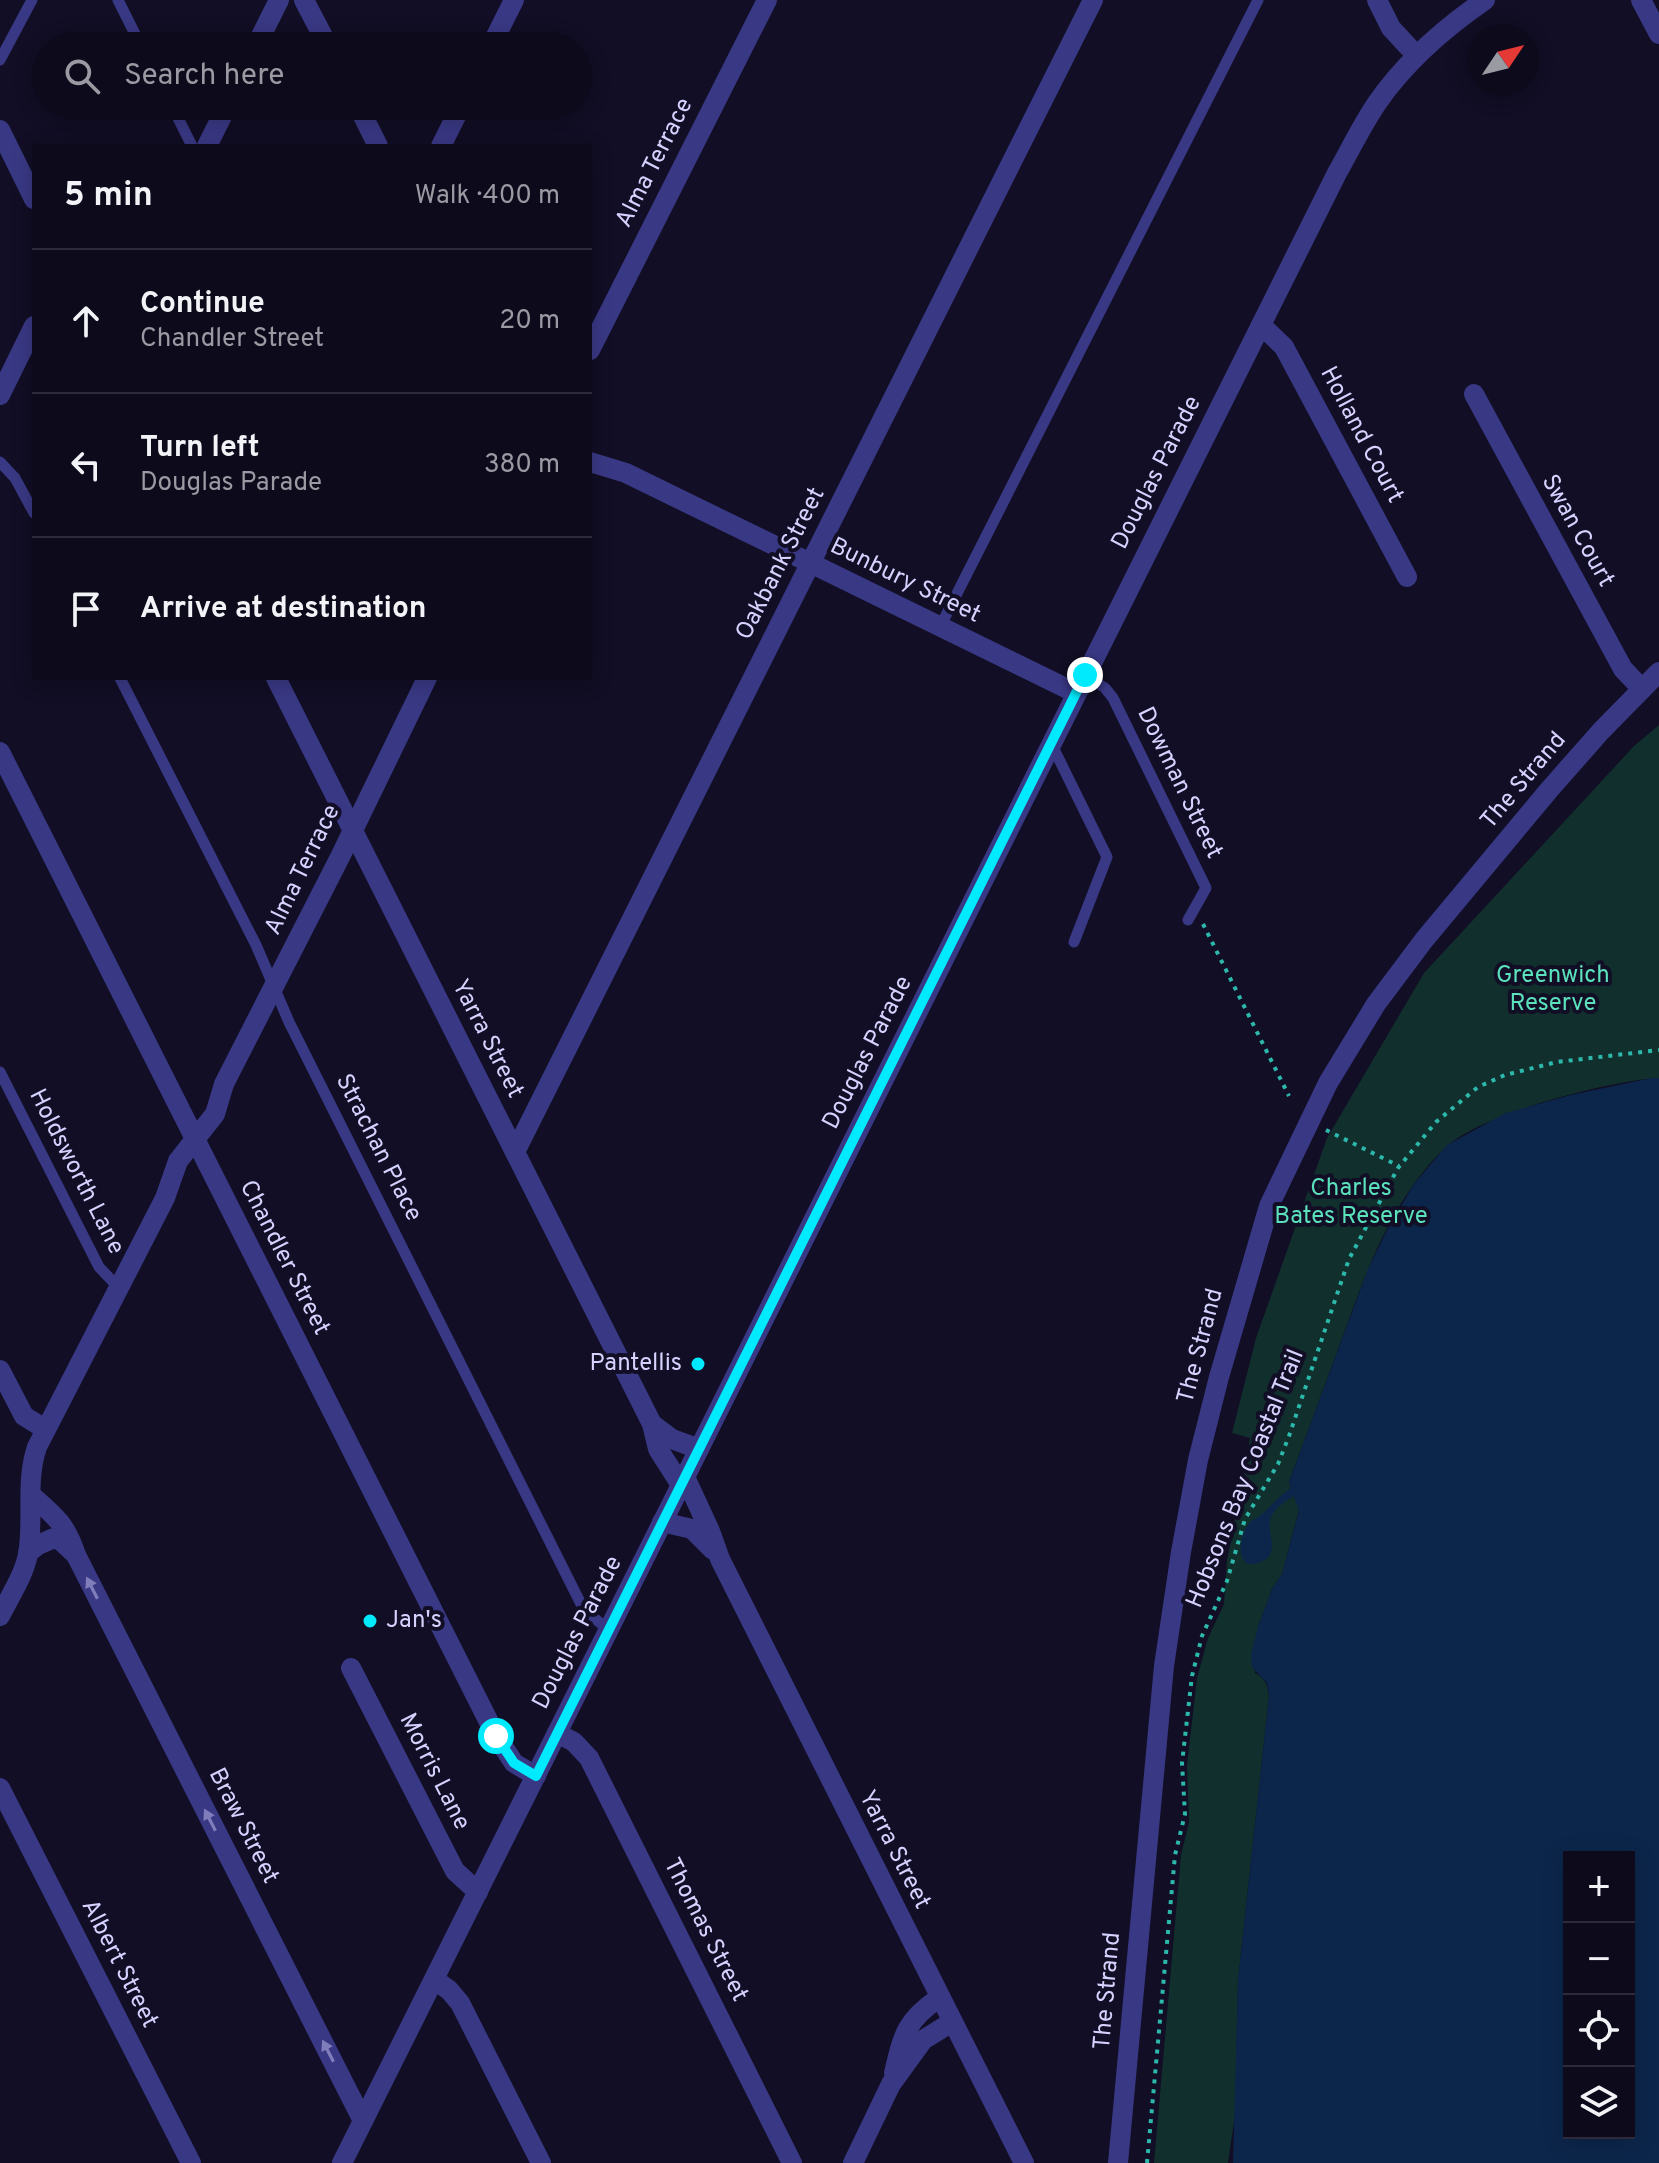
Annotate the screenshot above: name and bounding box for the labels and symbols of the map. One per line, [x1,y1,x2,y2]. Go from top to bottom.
north arrow [1467,24,1539,96]
street label: Alma Terrace [610,93,700,233]
street label: Holland Court [1312,362,1410,508]
street label: Douglas Parade [1105,391,1209,555]
street label: Swan Court [1534,469,1620,593]
street label: Oakbank Street [730,483,832,645]
street label: Bunbury Street [825,532,985,630]
route end [1067,657,1103,693]
street label: Dowman Street [1129,702,1229,864]
street label: The Strand [1475,726,1573,836]
street label: Alma Terrace [259,800,347,940]
park label: Greenwich Reserve [1496,961,1610,1019]
street label: Douglas Parade [816,971,920,1135]
street label: Yarra Street [444,975,530,1103]
street label: Strachan Place [328,1069,428,1227]
street label: Holdsworth Lane [21,1084,131,1260]
park label: Charles Bates Reserve [1274,1174,1428,1232]
street label: Chandler Street [232,1175,336,1341]
street label: The Strand [1171,1285,1231,1407]
street label: Hobsons Bay Coastal Trail [1180,1345,1312,1613]
place label: Pantellis [590,1349,682,1379]
marker: Pantellis [689,1355,707,1373]
street label: Douglas Parade [526,1551,630,1715]
one-way arrow [86,1576,99,1599]
place label: Jan's [386,1606,442,1636]
marker: Jan's [361,1612,379,1630]
street label: Morris Lane [392,1709,476,1835]
route start [478,1718,514,1754]
street label: Braw Street [201,1763,285,1889]
street label: Yarra Street [851,1786,937,1914]
one-way arrow [204,1808,217,1831]
street label: Thomas Street [656,1853,754,2007]
street label: Albert Street [74,1895,164,2033]
street label: The Strand [1088,1931,1128,2051]
one-way arrow [321,2040,335,2063]

